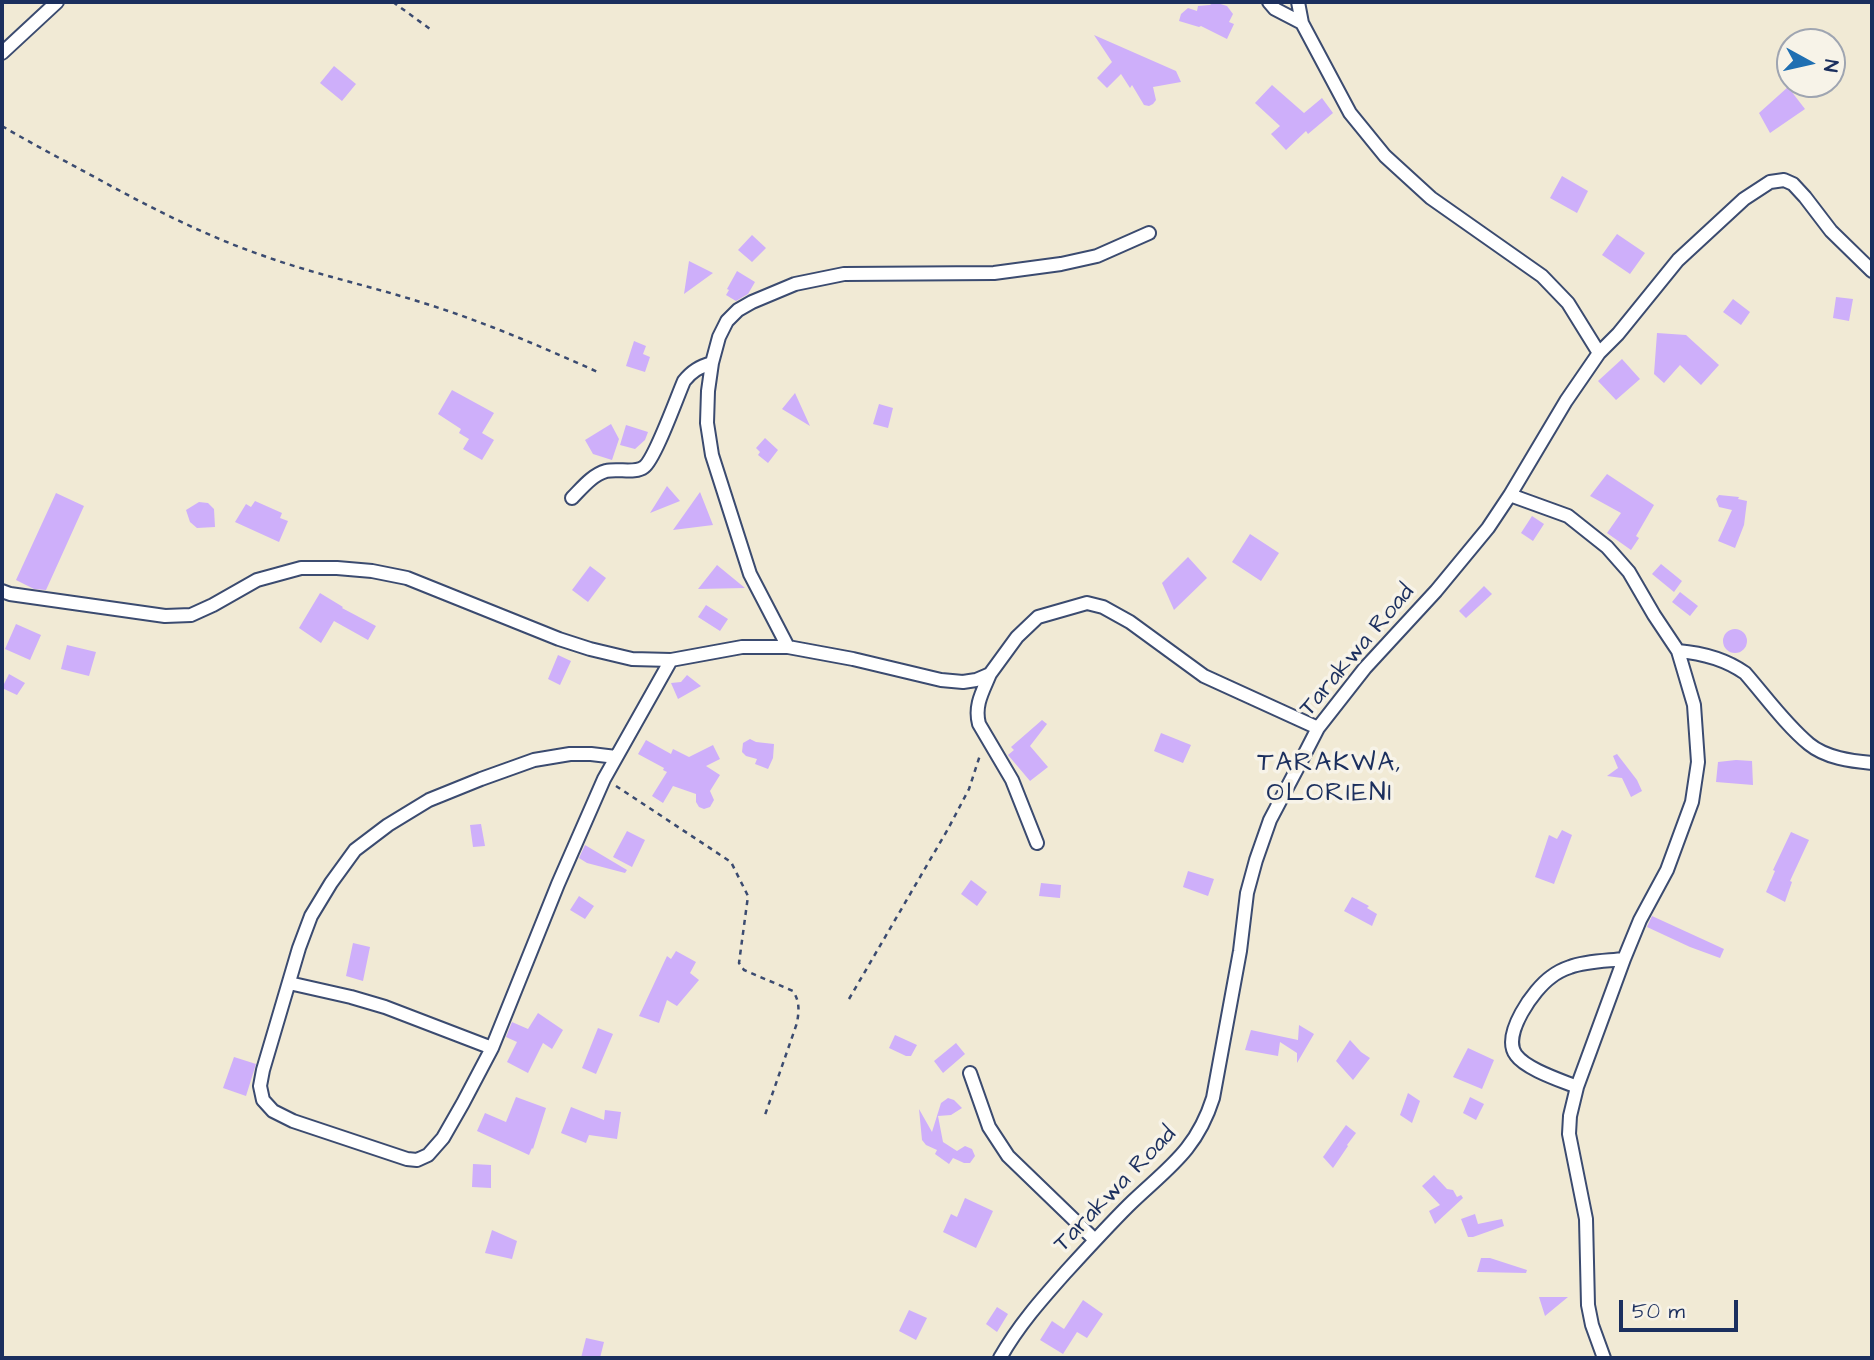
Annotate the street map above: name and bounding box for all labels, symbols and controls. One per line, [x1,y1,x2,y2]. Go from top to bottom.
north arrow [1776,28,1846,98]
text: N [1816,58,1845,73]
street label: Tarakwa Road [1294,579,1422,723]
district label: TARAKWA, OLORIENI [1258,749,1402,810]
street label: Tarakwa Road [1049,1121,1183,1259]
scale bar [1622,1286,1741,1330]
text: 50 m [1632,1297,1685,1326]

